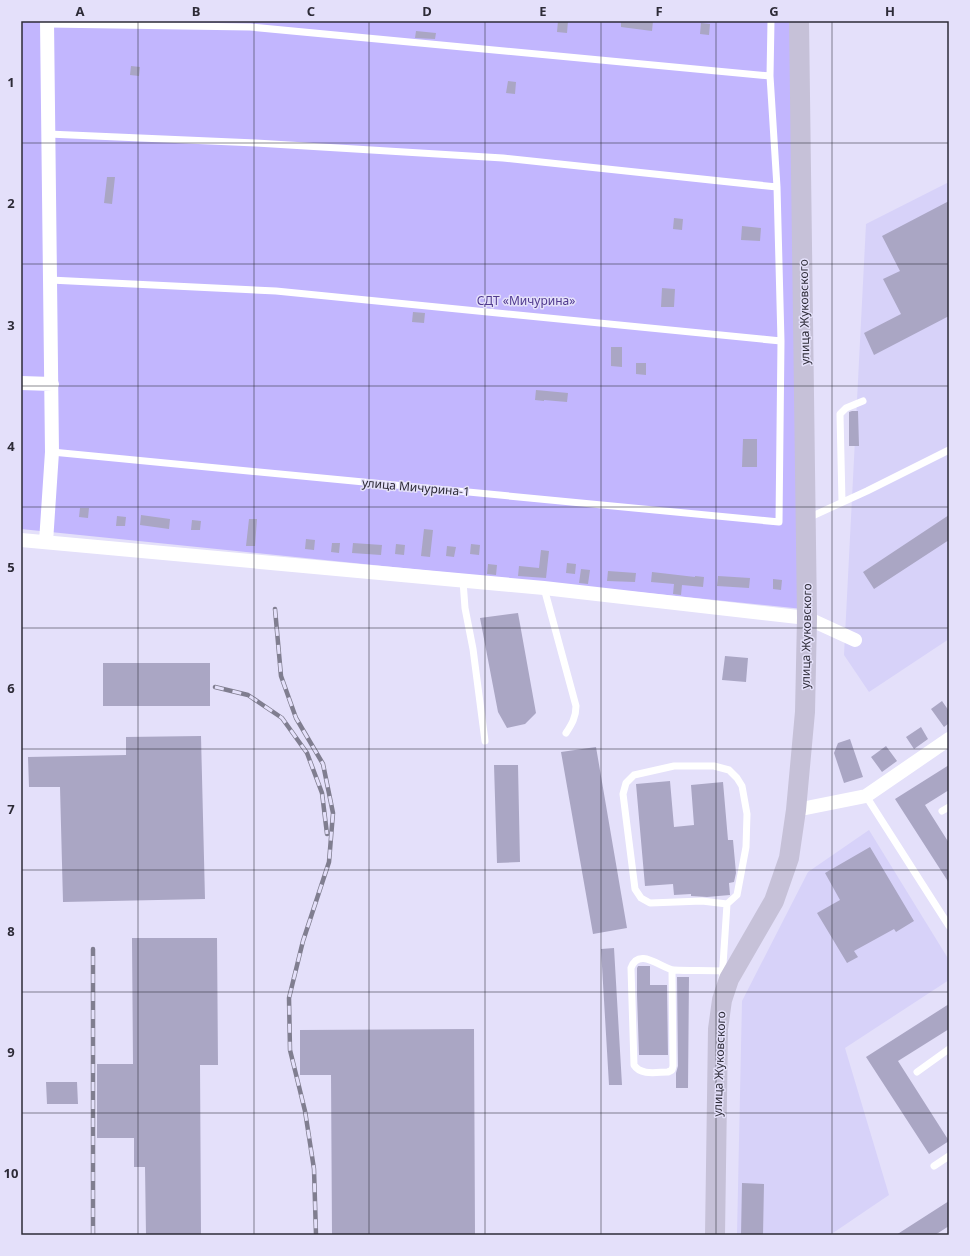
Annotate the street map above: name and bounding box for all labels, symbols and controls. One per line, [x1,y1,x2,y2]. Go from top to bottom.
text: A [76,2,85,20]
text: B [192,2,200,20]
text: C [307,2,315,20]
text: D [422,2,432,20]
text: E [539,2,547,20]
text: F [655,2,663,20]
text: G [769,2,779,20]
text: H [885,2,895,20]
text: 1 [7,73,15,91]
text: 2 [7,194,15,212]
street label: улица Жуковского [795,259,813,365]
park label: СДТ «Мичурина» [477,292,575,309]
text: 3 [7,316,15,334]
text: 4 [7,437,15,455]
street label: улица Мичурина-1 [361,474,471,500]
text: 5 [7,558,15,576]
street label: улица Жуковского [797,583,815,689]
text: 6 [7,679,15,697]
text: 7 [7,800,15,818]
text: 8 [7,922,15,940]
street label: улица Жуковского [709,1011,729,1117]
text: 9 [7,1043,15,1061]
text: 10 [4,1164,18,1182]

